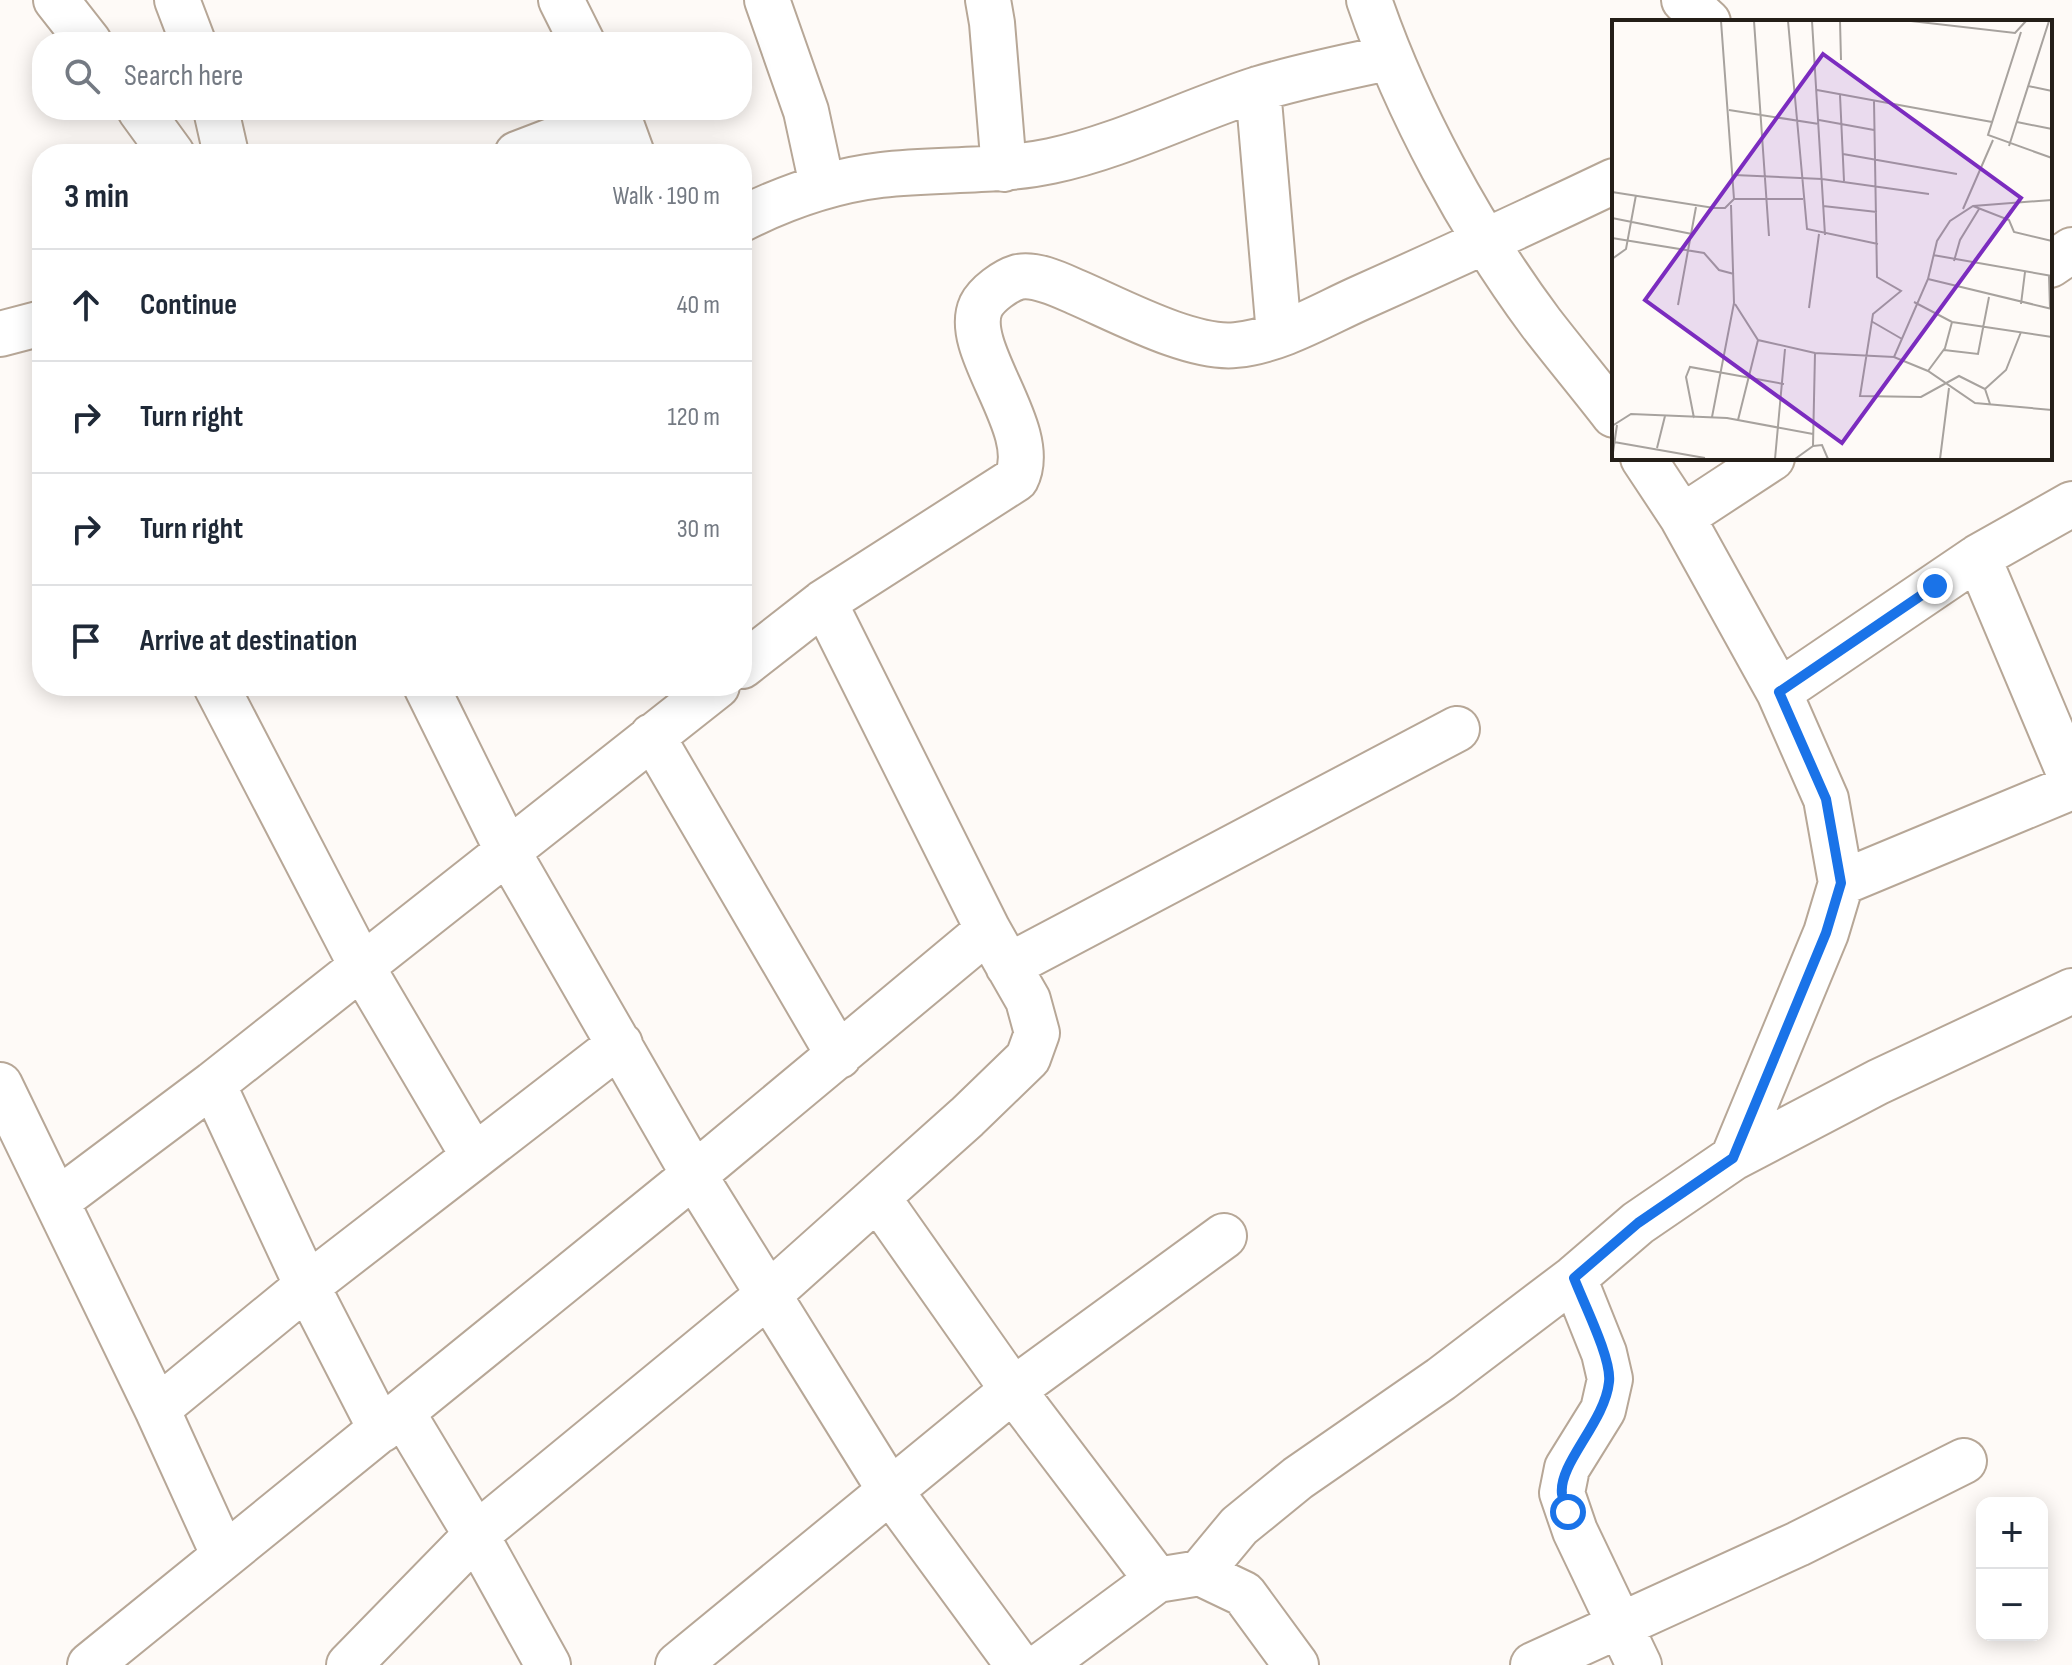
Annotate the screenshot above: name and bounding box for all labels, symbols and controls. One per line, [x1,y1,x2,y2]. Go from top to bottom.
inset map [1612,20,2052,460]
search box [32,32,752,120]
icon: search [60,54,104,98]
text: Search here [124,58,243,94]
text: 3 min [64,176,129,217]
text: Walk · 190 m [613,181,720,212]
icon: ahead [64,283,108,327]
text: Continue [140,287,237,323]
text: 40 m [677,290,720,321]
icon: right [64,395,108,439]
text: Turn right [140,399,243,435]
text: 120 m [667,402,720,433]
icon: right [64,507,108,551]
text: Turn right [140,511,243,547]
text: 30 m [677,514,720,545]
route end [1917,568,1953,604]
icon: arrive [64,619,108,663]
text: Arrive at destination [140,623,357,659]
route start [1550,1494,1586,1530]
map controls [1976,1497,2048,1641]
button: + [1976,1497,2048,1569]
button: − [1976,1569,2048,1641]

